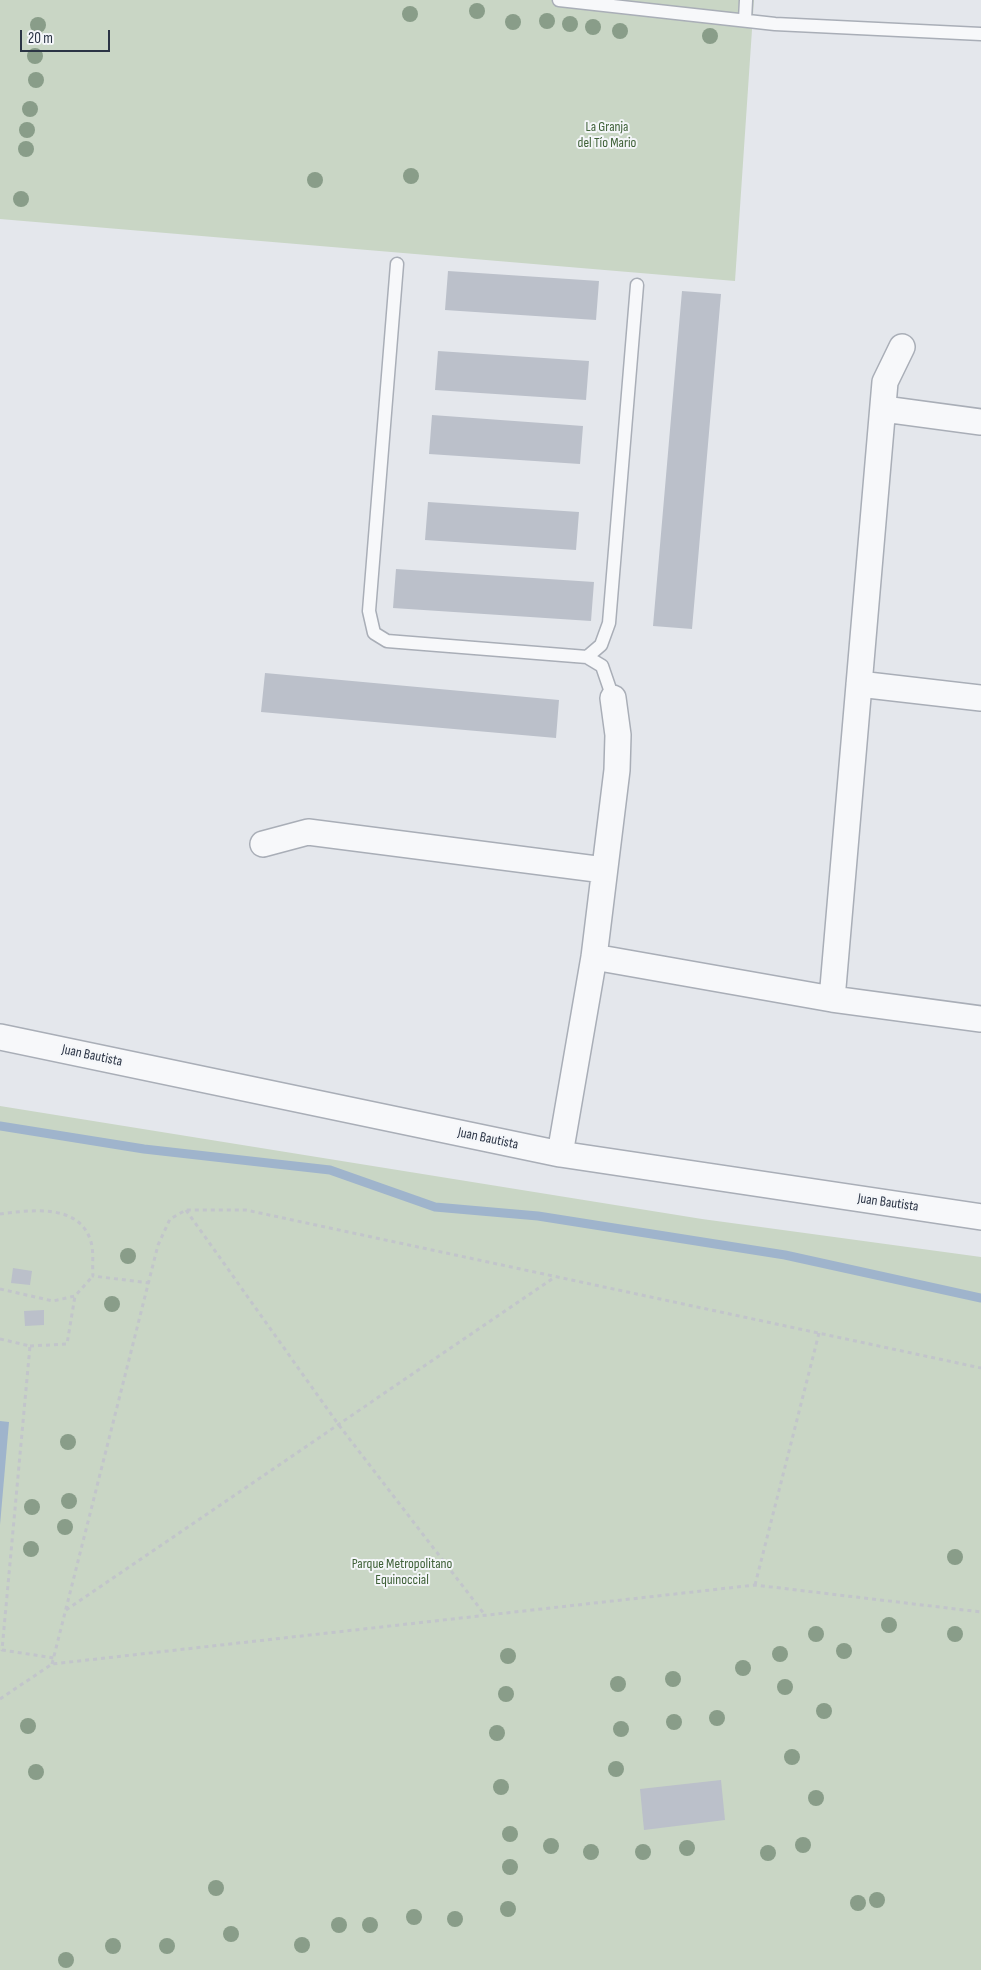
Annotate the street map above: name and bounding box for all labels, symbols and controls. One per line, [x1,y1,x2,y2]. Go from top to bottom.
scale bar [22,20,112,52]
text: 20 m [28,29,53,48]
park label: La Granja del Tío Mario [578,119,636,152]
street label: Juan Bautista [60,1041,124,1071]
street label: Juan Bautista [456,1124,520,1154]
street label: Juan Bautista [856,1190,920,1216]
park label: Parque Metropolitano Equinoccial [352,1556,452,1588]

